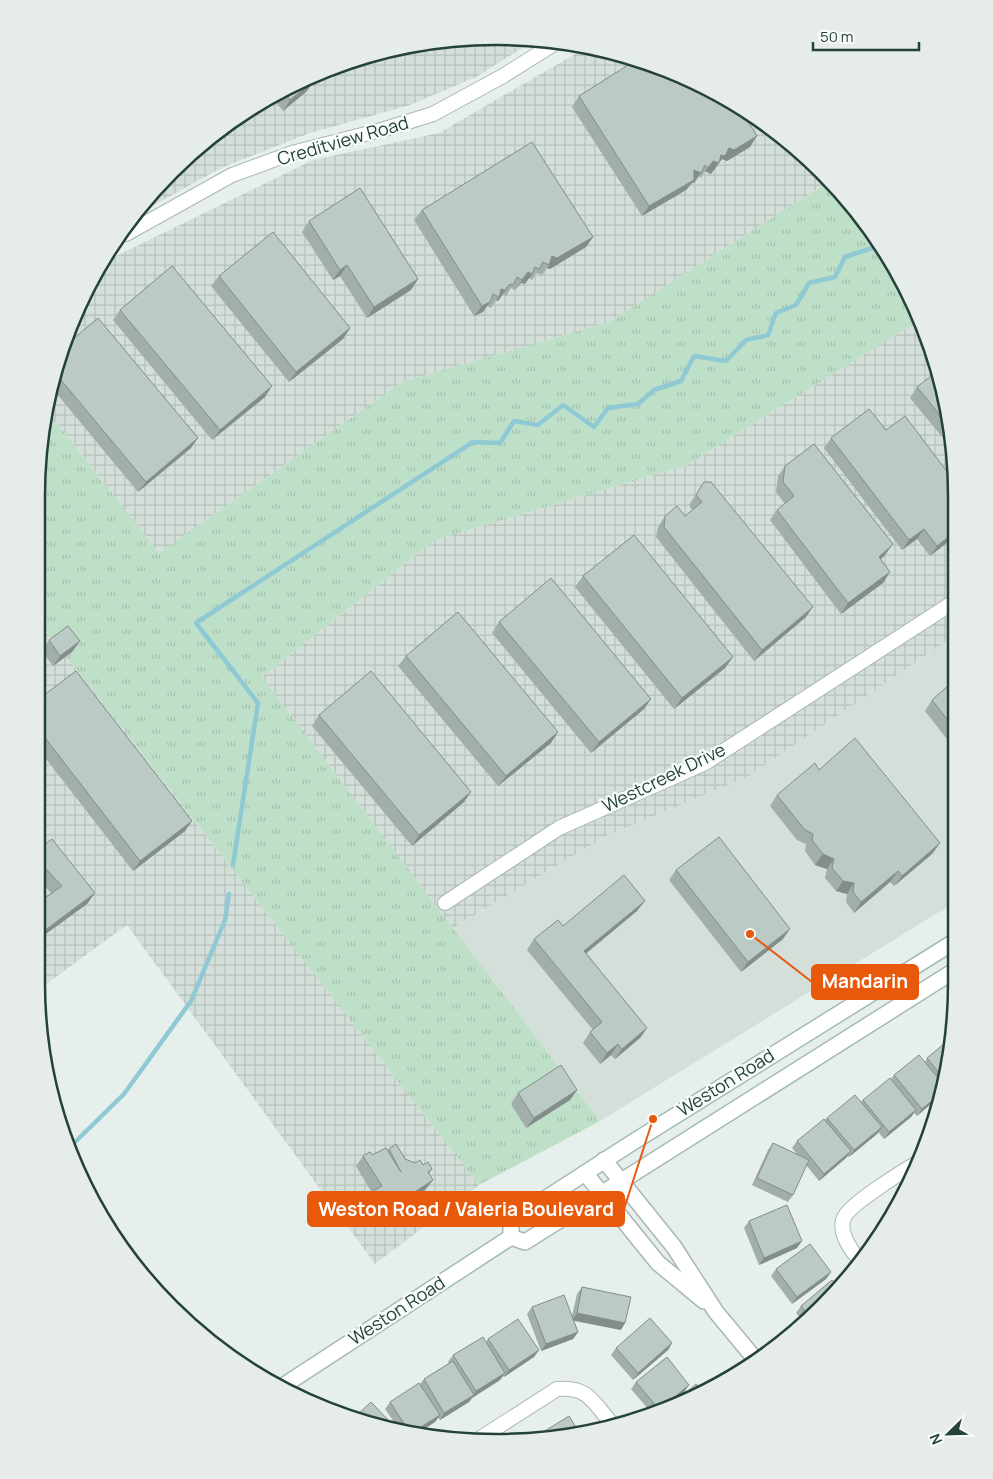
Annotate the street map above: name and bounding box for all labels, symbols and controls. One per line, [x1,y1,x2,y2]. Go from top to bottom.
scale bar [813,20,919,52]
text: 50 m [820,26,854,47]
street label: Creditview Road [274,110,411,170]
street label: Westcreek Drive [598,737,729,817]
callout: Mandarin [812,965,918,999]
text: Mandarin [822,968,908,994]
street label: Weston Road [672,1043,779,1122]
callout: Weston Road / Valeria Boulevard [308,1192,624,1226]
text: Weston Road / Valeria Boulevard [318,1196,614,1222]
street label: Weston Road [344,1270,449,1350]
north arrow [923,1409,973,1459]
text: N [925,1431,946,1448]

